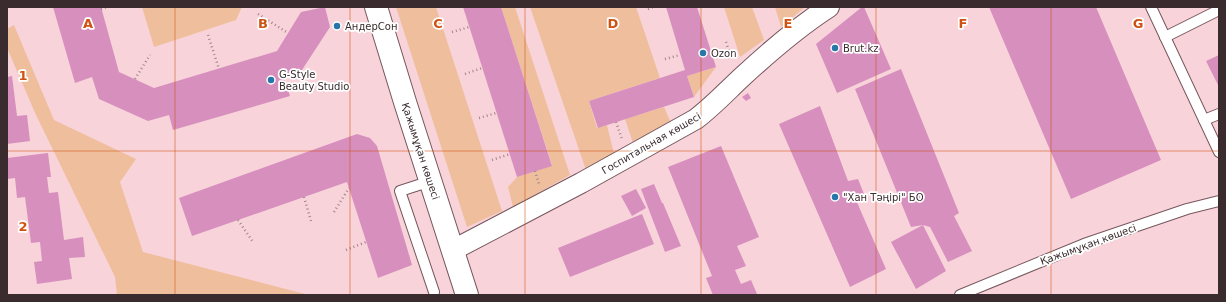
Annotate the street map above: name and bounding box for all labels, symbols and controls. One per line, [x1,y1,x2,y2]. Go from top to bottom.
text: A [83,16,93,31]
text: B [258,16,268,31]
text: C [433,16,443,31]
text: D [608,16,619,31]
text: E [784,16,792,31]
text: F [959,16,967,31]
text: G [1133,16,1143,31]
marker: АндерСон [332,21,342,31]
place label: АндерСон [345,21,397,32]
marker: Brut.kz [830,43,840,53]
place label: Brut.kz [843,43,878,54]
marker: Ozon [698,48,708,58]
place label: Ozon [711,48,737,59]
text: 1 [18,68,28,83]
place label: G-Style Beauty Studio [279,69,349,92]
marker: G-Style Beauty Studio [266,75,276,85]
street label: Қажымұқан көшесі [400,101,441,201]
street label: Госпитальная көшесі [600,111,703,176]
marker: "Хан Тәңірі" БО [830,192,840,202]
place label: "Хан Тәңірі" БО [843,192,924,203]
text: 2 [18,219,28,234]
street label: Қажымұқан көшесі [1039,222,1138,267]

